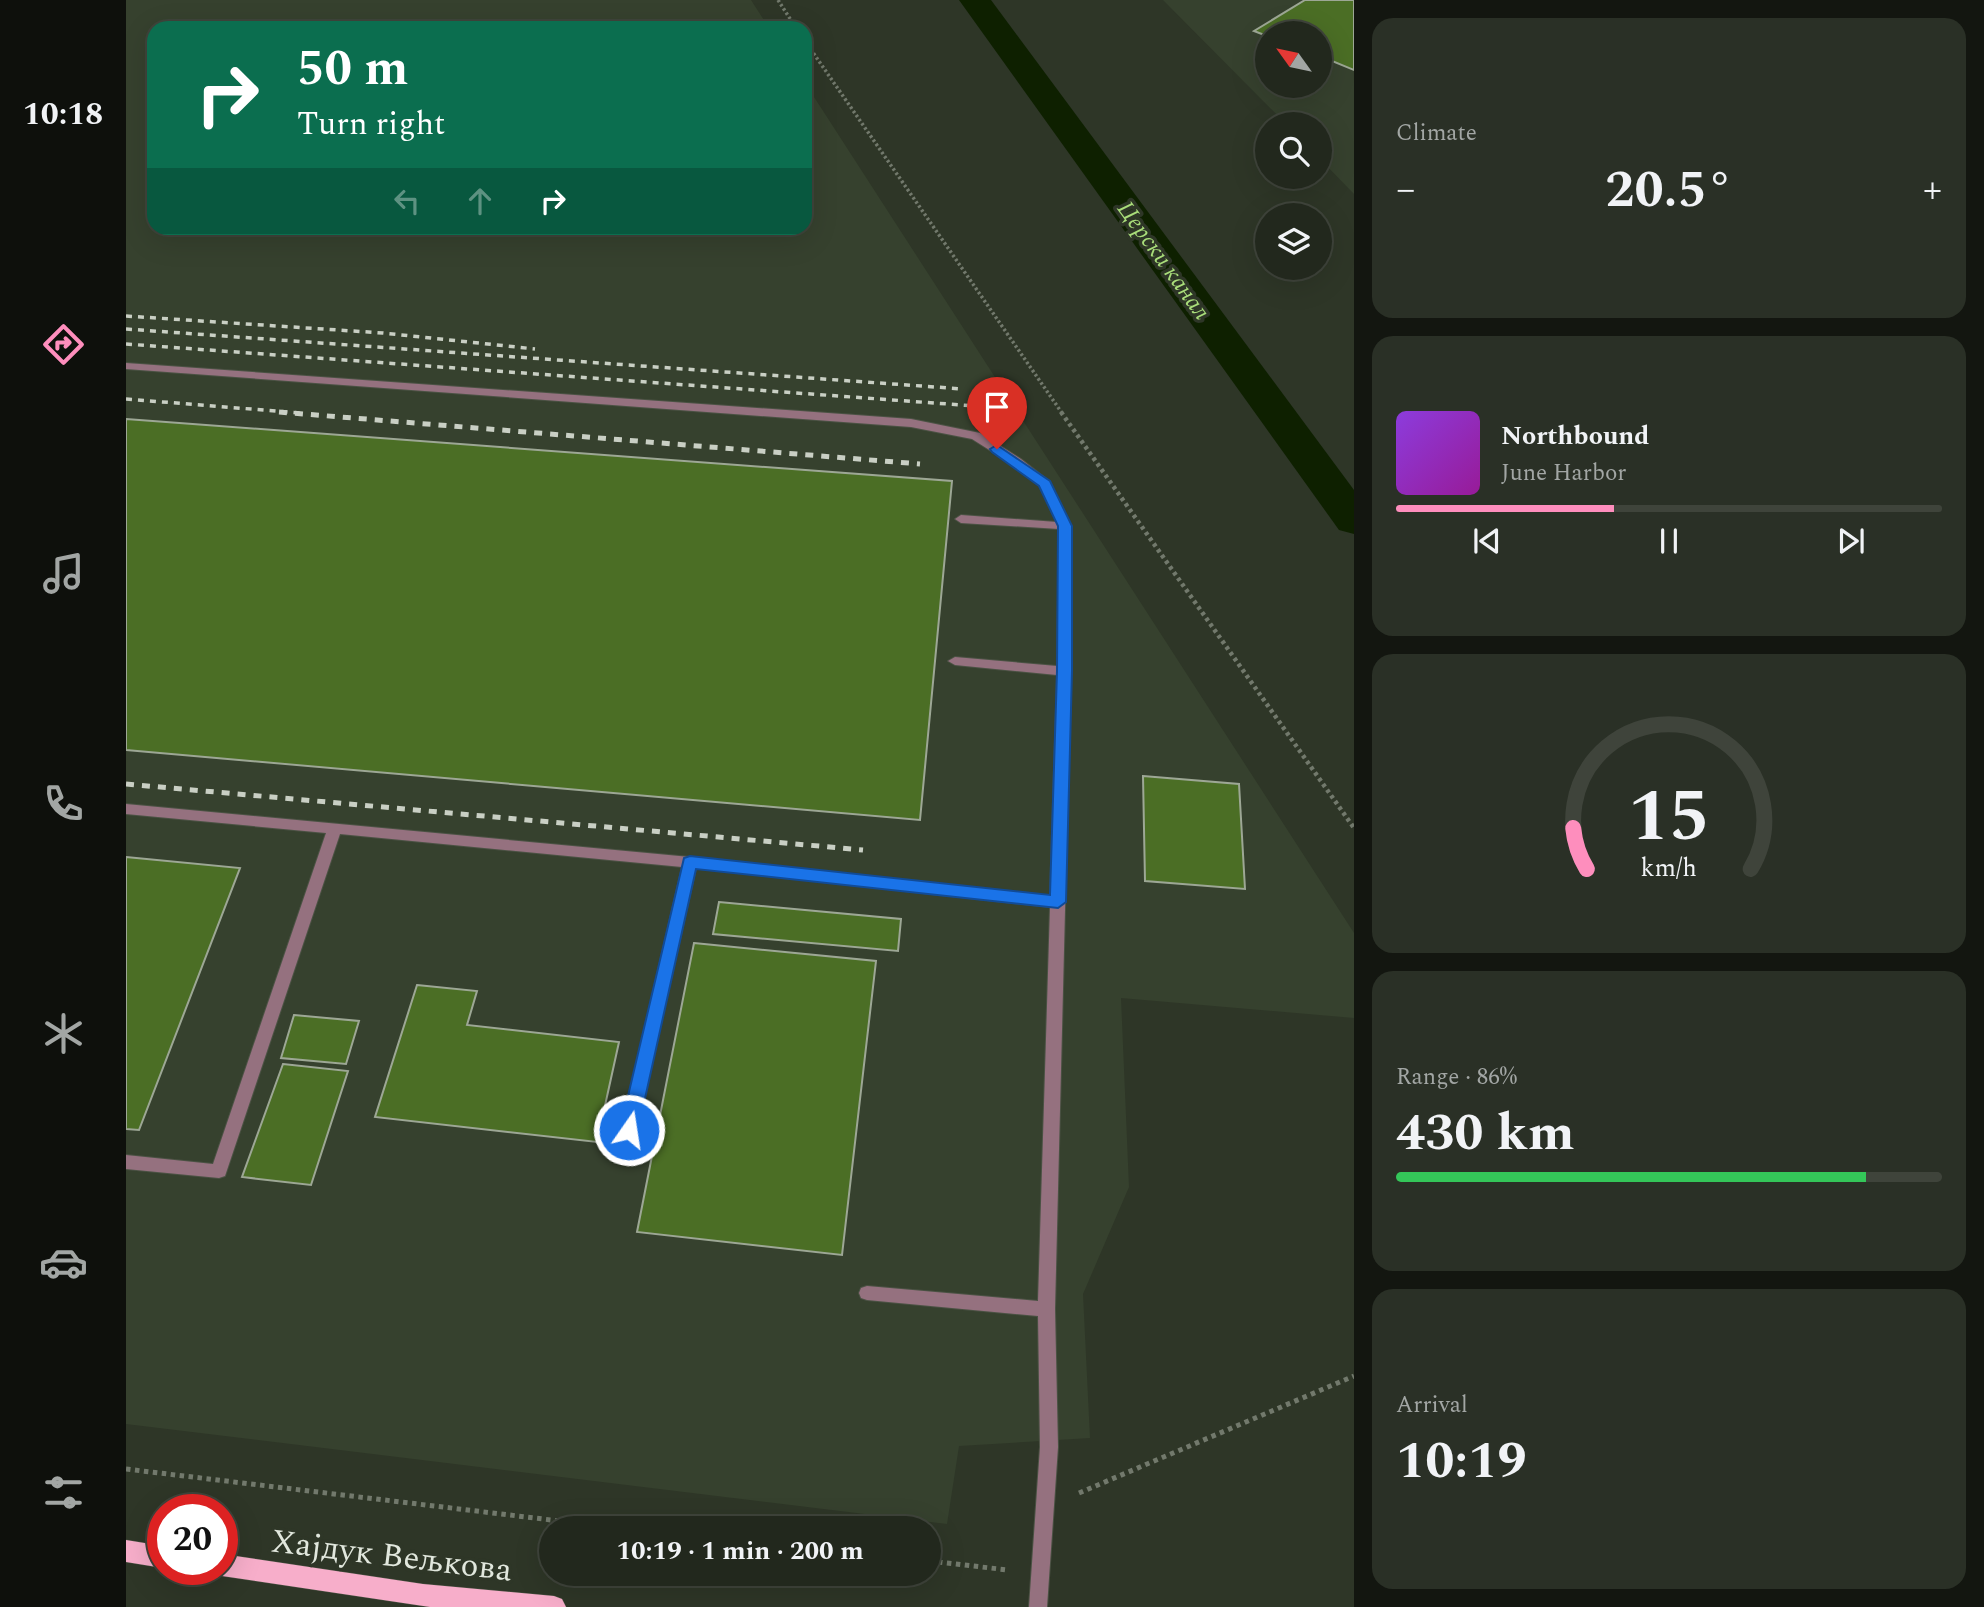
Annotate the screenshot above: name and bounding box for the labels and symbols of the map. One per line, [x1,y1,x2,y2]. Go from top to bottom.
north arrow [1255,21,1332,98]
water label: Церски канал [1108,193,1219,328]
pin [967,377,1027,449]
position arrow [592,1093,666,1167]
speed limit sign: 20 [147,1494,238,1585]
street label: Хајдук Вељкова [268,1516,515,1596]

